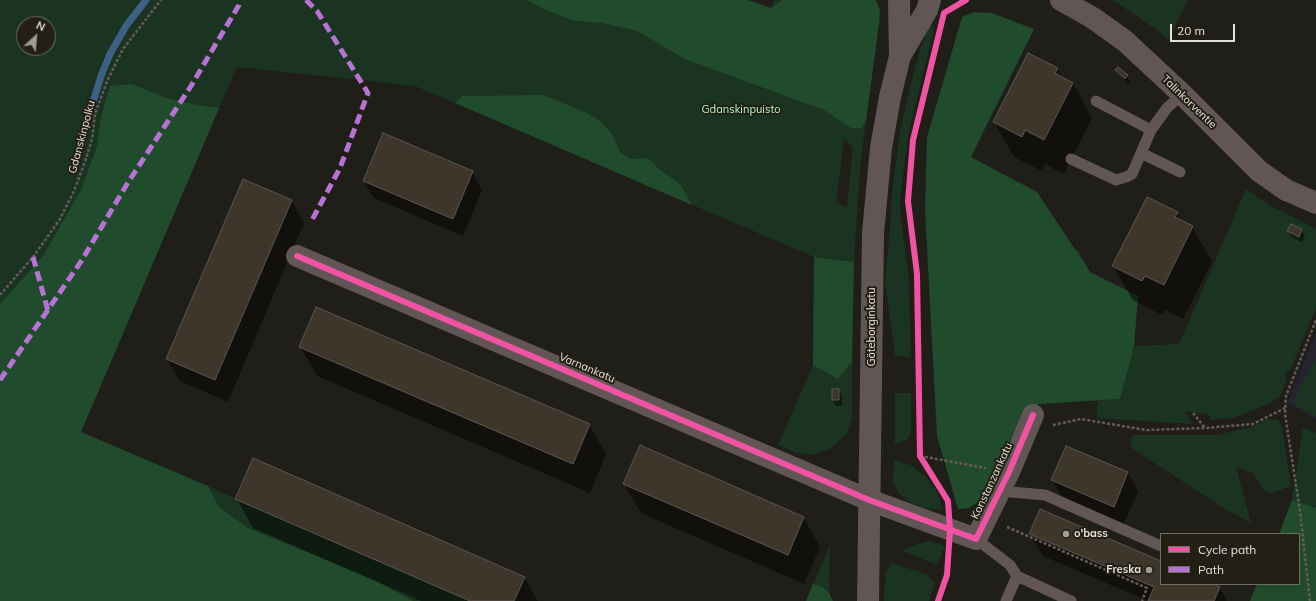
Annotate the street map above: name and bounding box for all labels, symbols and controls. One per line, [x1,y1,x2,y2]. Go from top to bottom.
north arrow [16,16,56,56]
scale bar [1172,16,1237,42]
text: N [34,18,48,34]
text: 20 m [1177,23,1205,38]
street label: Talinkorventie [1159,73,1219,131]
street label: Gdanskinpolku [66,99,98,175]
park label: Gdanskinpuisto [702,103,780,117]
street label: Göteborginkatu [865,288,879,366]
street label: Varnankatu [557,350,617,386]
street label: Konstanzankatu [968,441,1016,521]
place label: o'bass [1074,527,1108,541]
marker: o'bass [1061,529,1071,539]
legend [1160,533,1300,585]
text: Cycle path [1198,542,1256,557]
text: Path [1198,562,1224,577]
place label: Freska [1106,563,1141,577]
marker: Freska [1144,565,1154,575]

